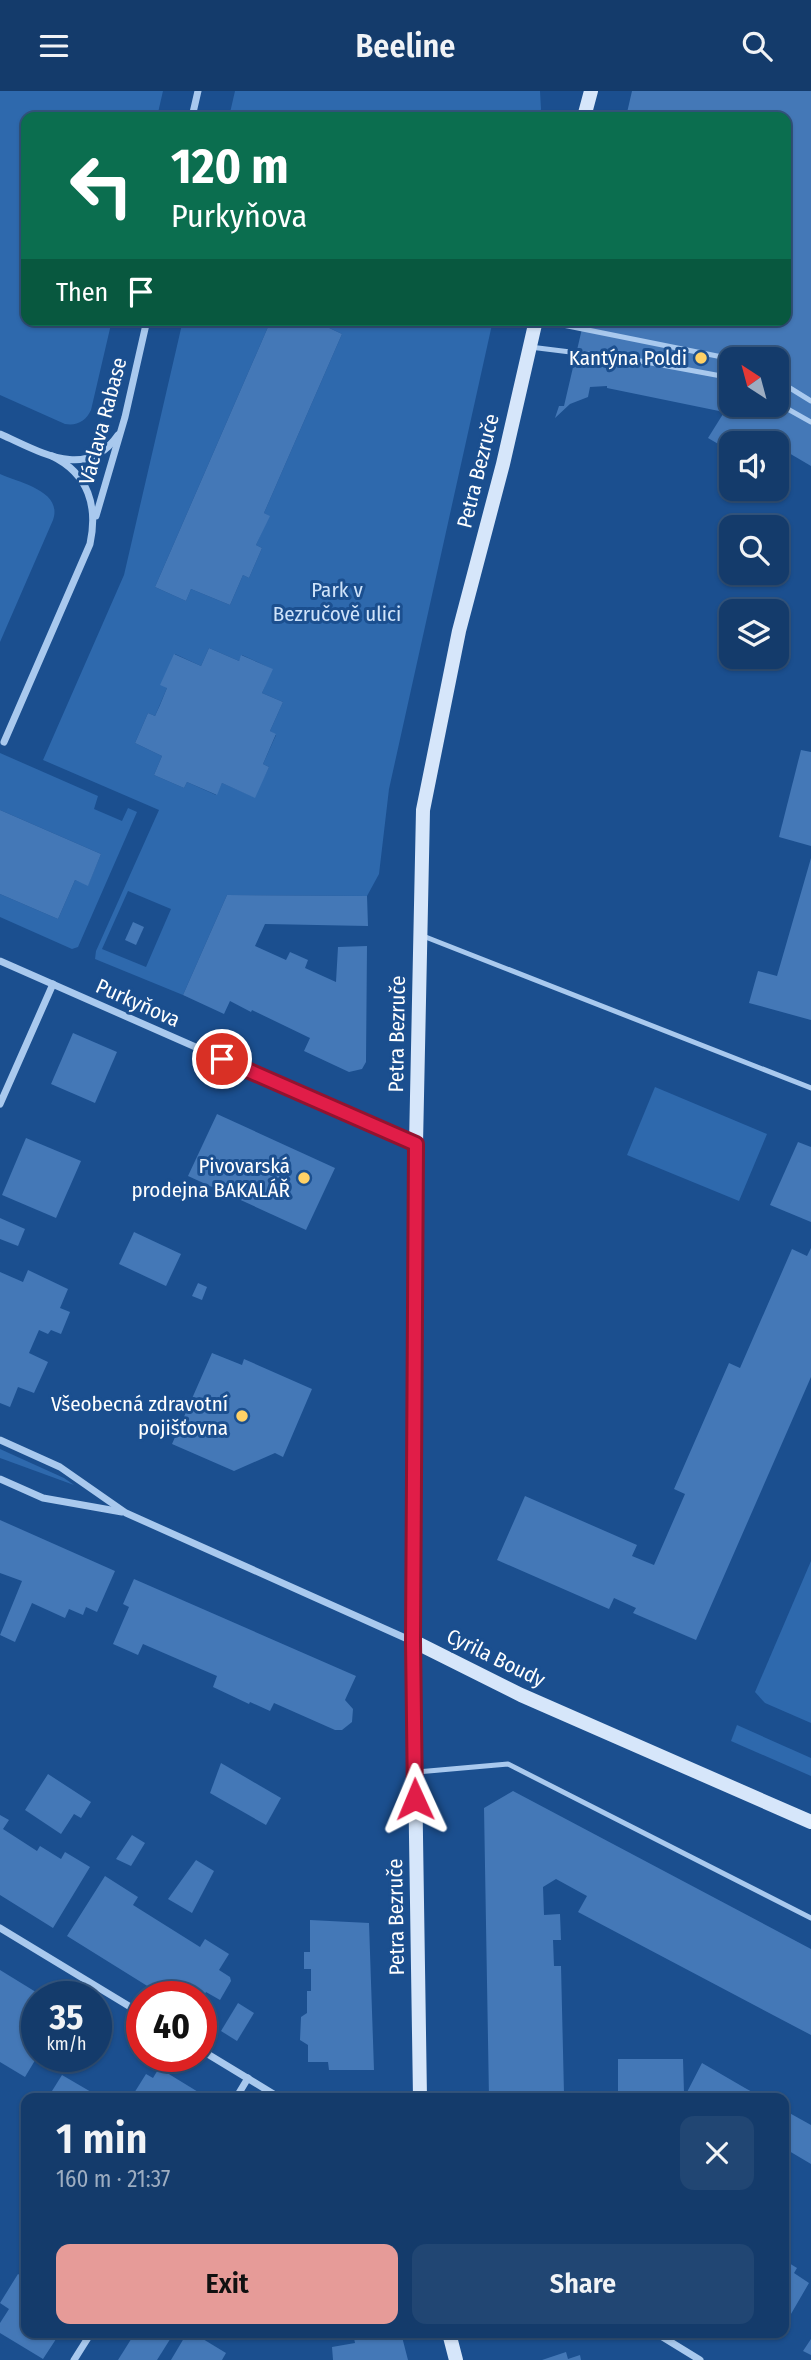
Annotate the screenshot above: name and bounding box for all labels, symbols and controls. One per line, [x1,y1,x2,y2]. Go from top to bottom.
icon: menu [35,27,73,65]
text: Beeline [356,27,455,65]
icon: search [738,27,776,65]
text: 120 m [171,137,289,196]
icon: left [56,140,147,231]
text: Purkyňova [171,197,307,235]
icon: arrive [122,273,160,311]
text: Then [56,277,108,308]
place label: Kantýna Poldi [569,345,687,371]
north arrow [719,347,789,417]
map controls [719,347,789,669]
marker: Kantýna Poldi [693,350,709,366]
street label: Václava Rabase [74,354,132,488]
street label: Petra Bezruče [451,411,505,531]
button: sound [719,431,789,501]
button: search [719,515,789,585]
park label: Park v Bezručově ulici [273,577,401,627]
button: layers [719,599,789,669]
street label: Purkyňova [92,973,184,1033]
street label: Petra Bezruče [383,975,411,1093]
pin [192,1029,252,1089]
icon: arrive [203,1040,241,1078]
place label: Pivovarská prodejna BAKALÁŘ [131,1153,291,1203]
marker: Pivovarská prodejna BAKALÁŘ [296,1170,312,1186]
place label: Všeobecná zdravotní pojišťovna [51,1391,228,1441]
marker: Všeobecná zdravotní pojišťovna [234,1408,250,1424]
street label: Cyrila Boudy [442,1623,550,1693]
position arrow [378,1762,452,1836]
street label: Petra Bezruče [382,1858,410,1976]
speed limit sign: 40 [126,1981,217,2072]
text: 35 [50,1996,83,2038]
text: km/h [46,2033,87,2055]
text: 1 min [56,2114,147,2164]
button: close [680,2116,754,2190]
text: 160 m · 21:37 [56,2165,170,2193]
button: Exit [56,2244,398,2324]
button: Share [412,2244,754,2324]

